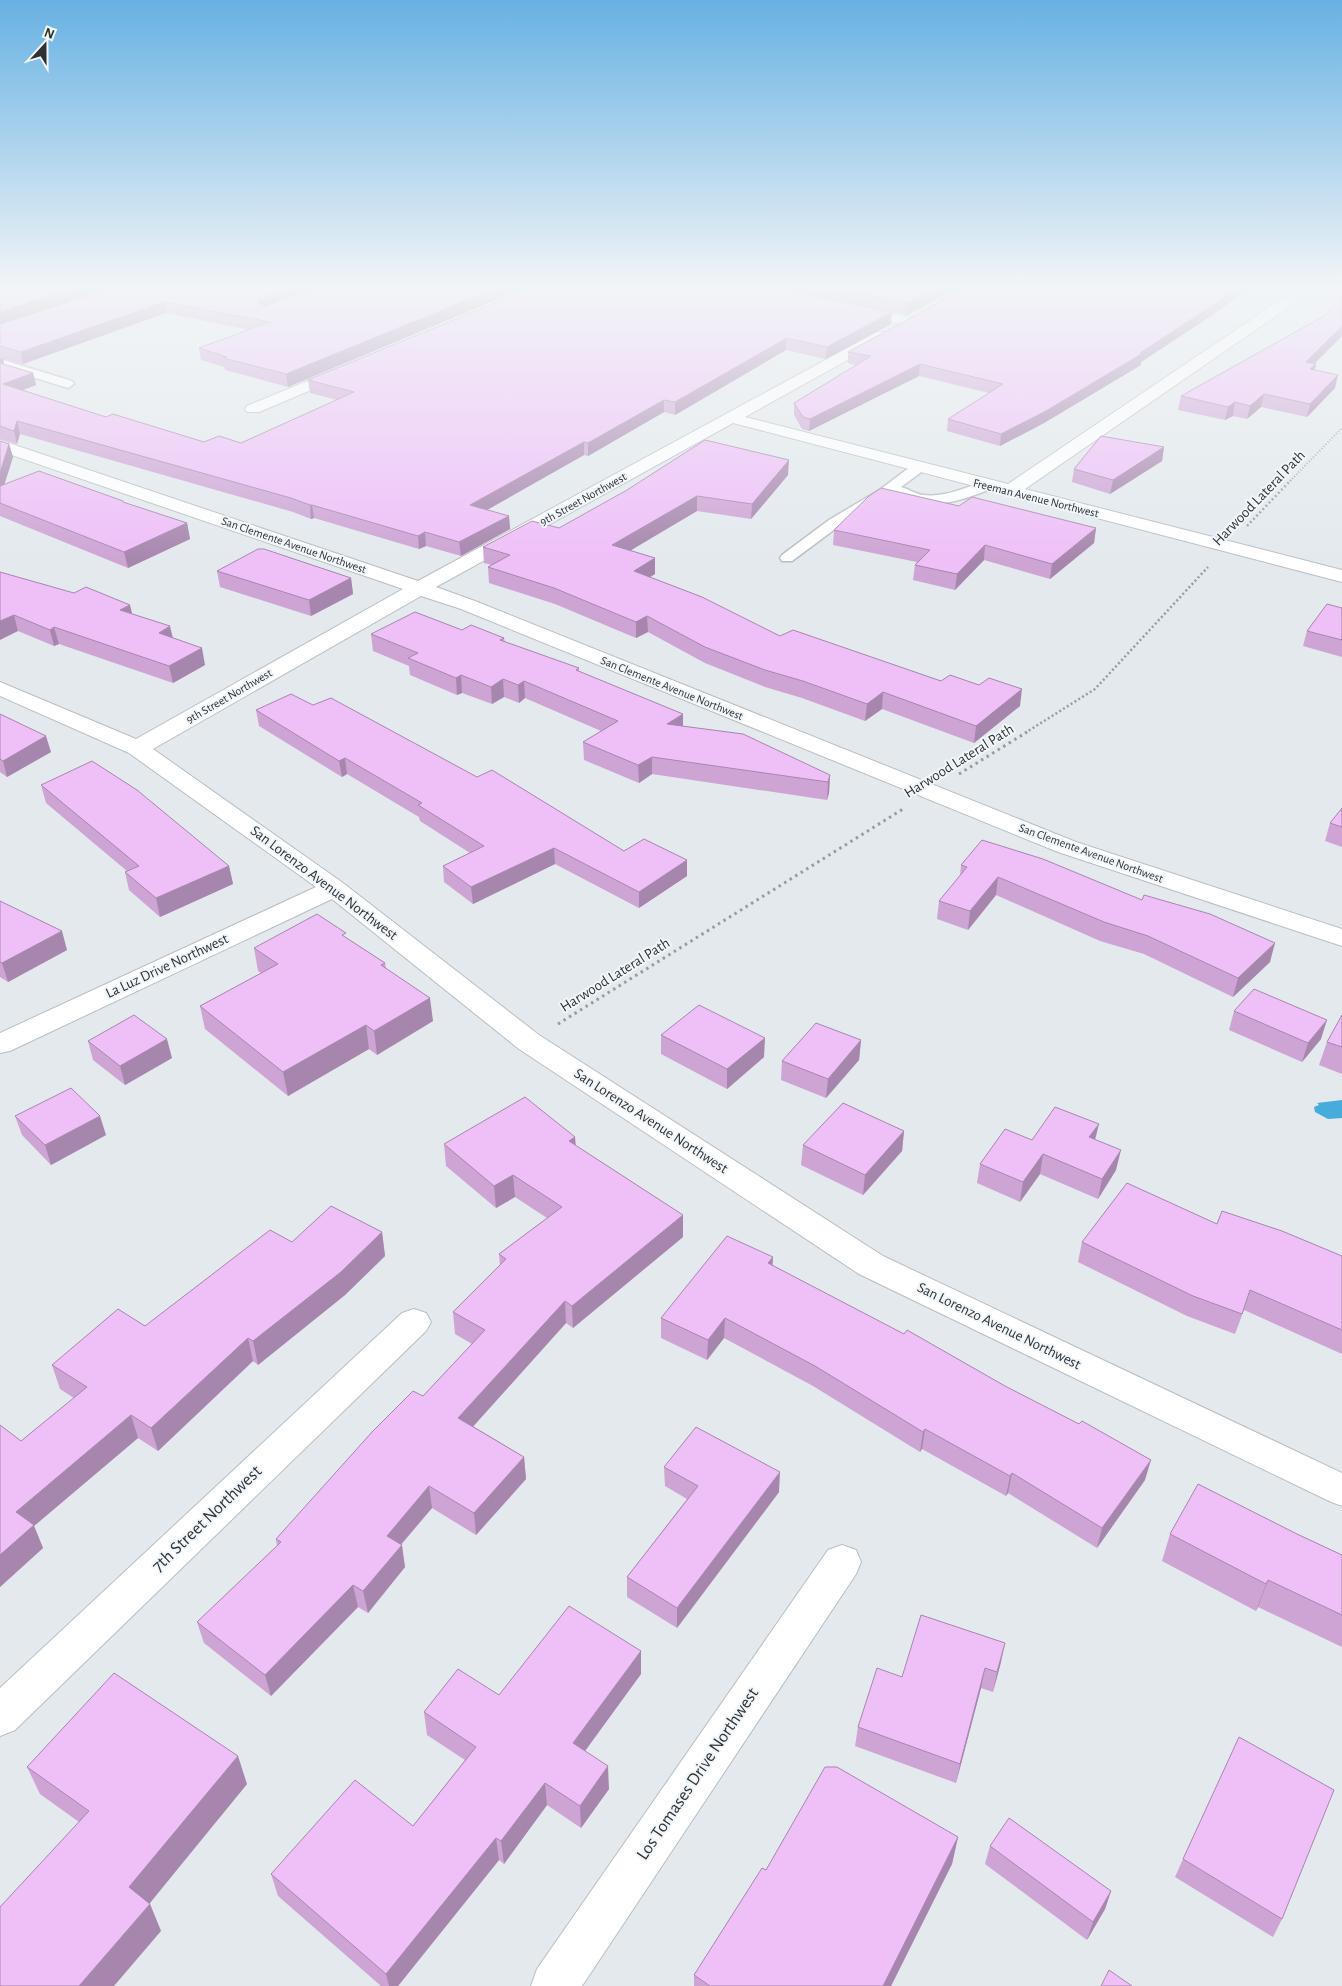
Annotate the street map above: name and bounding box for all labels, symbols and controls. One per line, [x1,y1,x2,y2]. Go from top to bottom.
north arrow [20,20,70,70]
text: N [42,26,56,42]
street label: Harwood Lateral Path [1210,447,1308,549]
street label: 9th Street Northwest [538,470,629,528]
street label: Freeman Avenue Northwest [972,477,1100,519]
street label: San Clemente Avenue Northwest [220,515,368,576]
street label: San Clemente Avenue Northwest [599,654,745,722]
street label: 9th Street Northwest [184,666,274,725]
street label: Harwood Lateral Path [902,721,1016,801]
street label: San Clemente Avenue Northwest [1017,821,1165,885]
street label: San Lorenzo Avenue Northwest [248,823,401,943]
street label: La Luz Drive Northwest [103,931,231,1001]
street label: Harwood Lateral Path [558,935,672,1015]
street label: San Lorenzo Avenue Northwest [571,1066,731,1176]
street label: San Lorenzo Avenue Northwest [915,1280,1083,1372]
street label: 7th Street Northwest [149,1462,265,1576]
street label: Los Tomases Drive Northwest [634,1684,762,1863]

